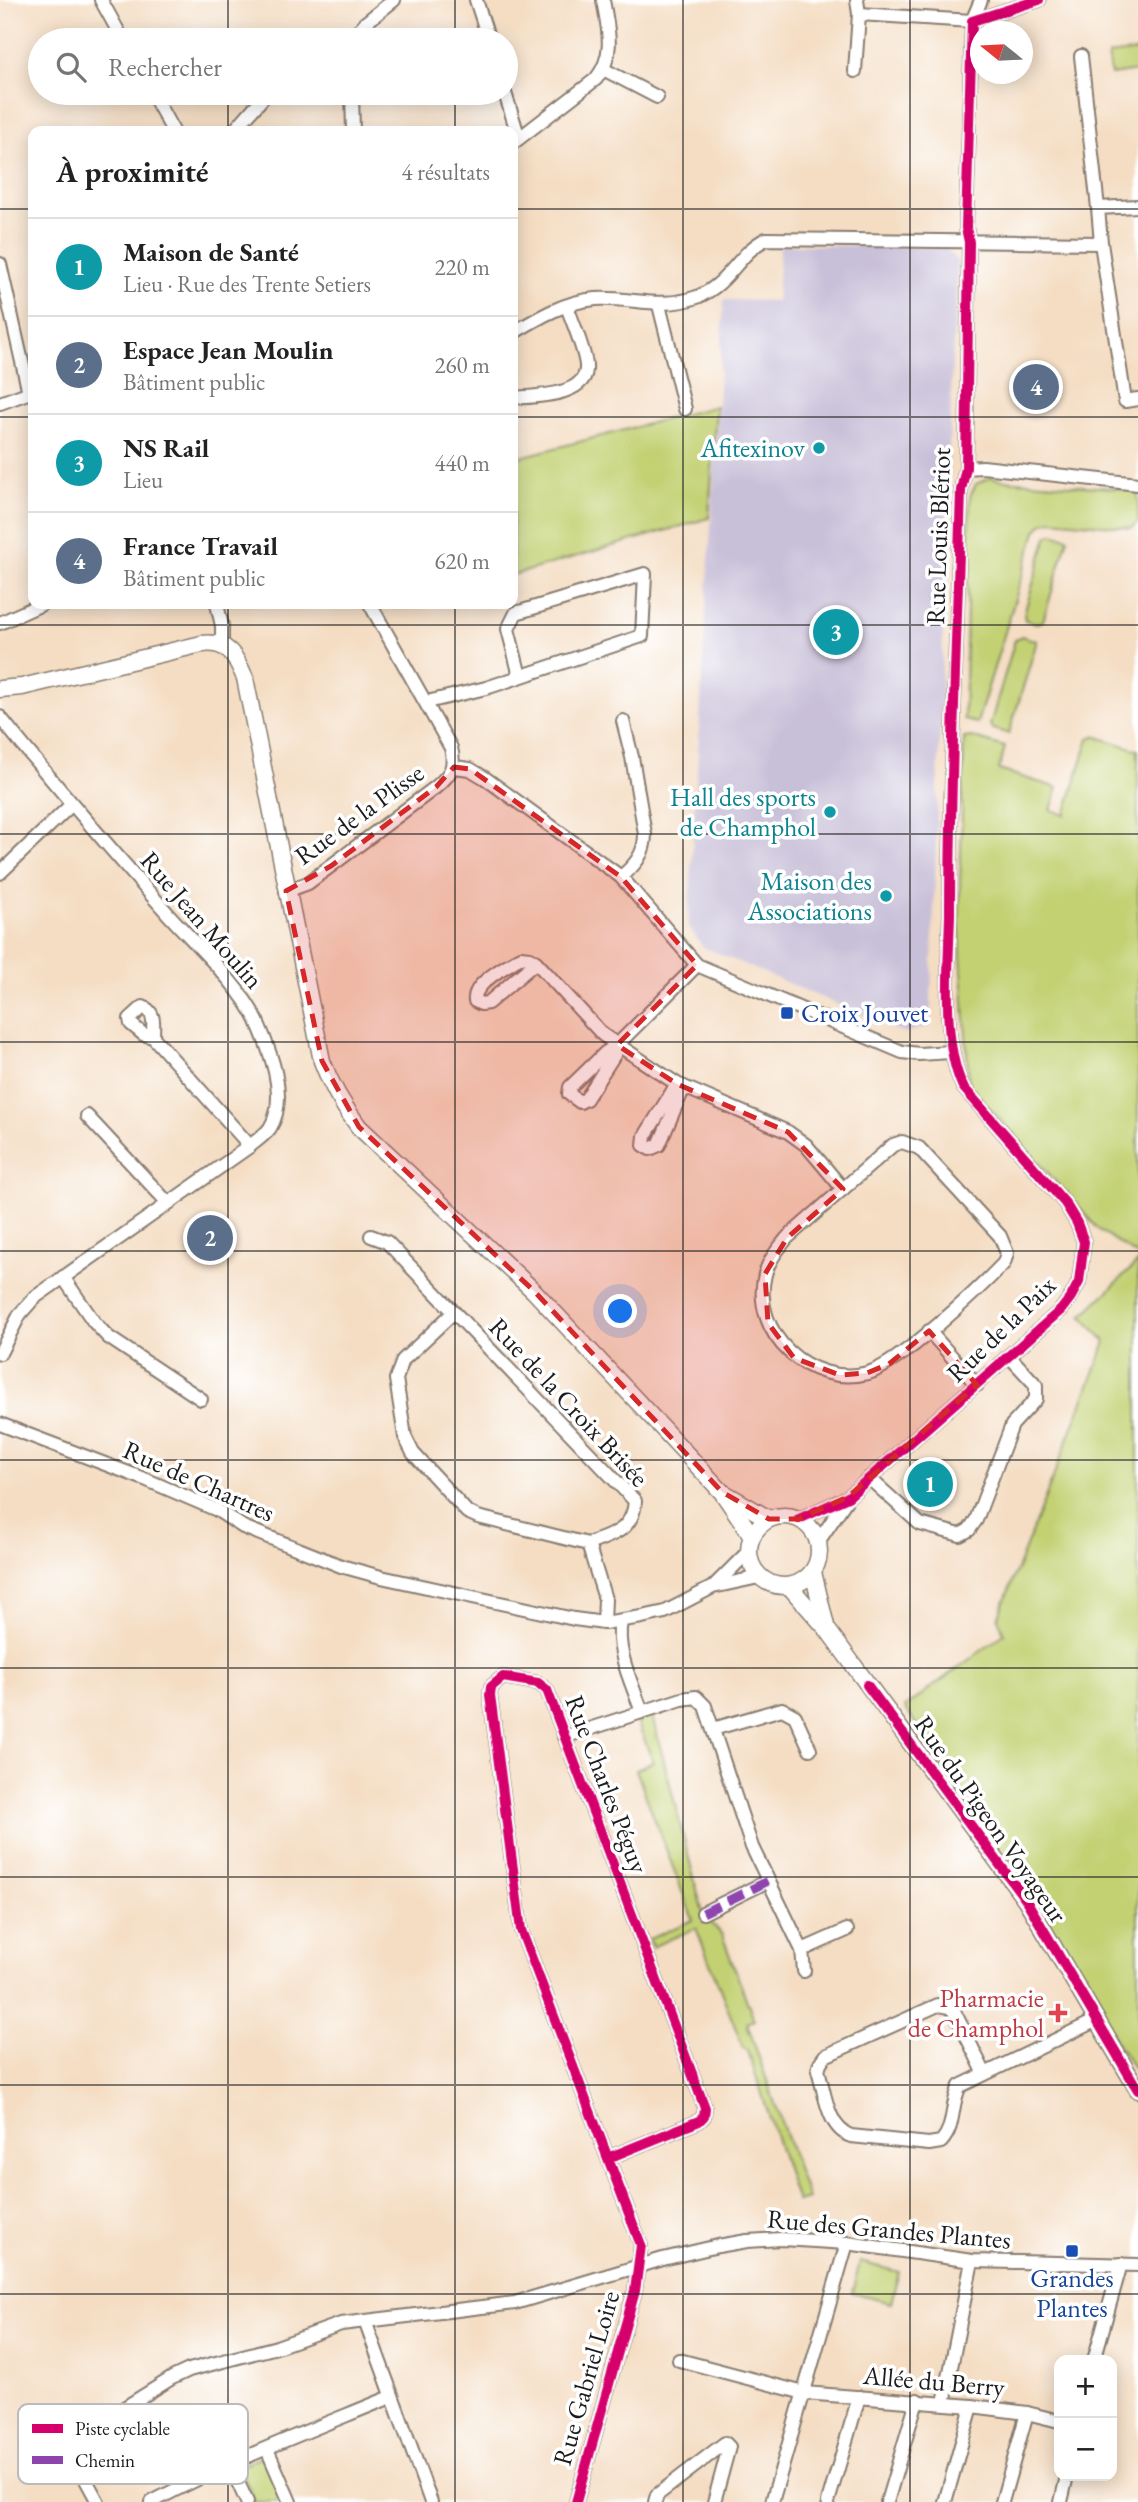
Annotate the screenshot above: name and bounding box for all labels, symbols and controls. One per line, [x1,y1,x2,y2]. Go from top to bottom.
north arrow [970,21,1033,84]
search box [28,28,518,105]
icon: search [52,48,90,86]
text: Rechercher [108,50,222,84]
text: À proximité [56,152,208,191]
text: 4 résultats [402,157,490,187]
text: Maison de Santé [123,235,299,269]
text: 1 [73,252,85,282]
text: 220 m [434,252,490,282]
text: Lieu · Rue des Trente Setiers [123,269,371,299]
text: Espace Jean Moulin [123,333,333,367]
text: 2 [73,350,85,380]
text: 260 m [434,350,490,380]
pin: 4 [1013,361,1059,413]
text: Bâtiment public [123,367,265,397]
text: NS Rail [123,431,209,465]
place label: Afitexinov [699,431,806,465]
marker: Afitexinov [811,440,827,456]
street label: Rue Louis Blériot [918,447,958,625]
text: 3 [73,448,85,478]
text: 440 m [434,448,490,478]
text: Lieu [123,465,163,495]
text: France Travail [123,529,278,563]
text: 4 [73,546,85,576]
text: 620 m [434,546,490,576]
text: Bâtiment public [123,563,265,593]
pin: 3 [813,606,859,658]
street label: Rue de la Plisse [288,756,430,872]
place label: Hall des sports de Champhol [670,780,816,844]
marker: Hall des sports de Champhol [822,804,838,820]
street label: Rue Jean Moulin [133,844,271,996]
place label: Maison des Associations [746,864,872,928]
marker: Maison des Associations [878,888,894,904]
place label: Croix Jouvet [801,996,928,1030]
marker: Croix Jouvet [779,1005,795,1021]
pin: 2 [187,1212,233,1264]
street label: Rue de la Paix [939,1268,1063,1389]
your location [603,1294,637,1328]
street label: Rue de la Croix Brisée [482,1310,656,1494]
street label: Rue de Chartres [118,1432,280,1530]
pin: 1 [907,1458,953,1510]
street label: Rue Charles Péguy [557,1690,657,1878]
street label: Rue du Pigeon Voyageur [907,1709,1076,1930]
place label: Pharmacie de Champhol [908,1981,1044,2045]
marker: Pharmacie de Champhol [1050,2005,1066,2021]
street label: Rue des Grandes Plantes [766,2201,1012,2257]
marker: Grandes Plantes [1064,2243,1080,2259]
place label: Grandes Plantes [1030,2261,1114,2325]
street label: Rue Gabriel Loire [545,2287,627,2469]
map controls [1054,2355,1117,2481]
button: + [1054,2355,1117,2418]
street label: Allée du Berry [861,2358,1007,2404]
legend [18,2404,248,2484]
text: Piste cyclable [75,2416,170,2441]
button: − [1054,2418,1117,2481]
text: Chemin [75,2448,135,2473]

